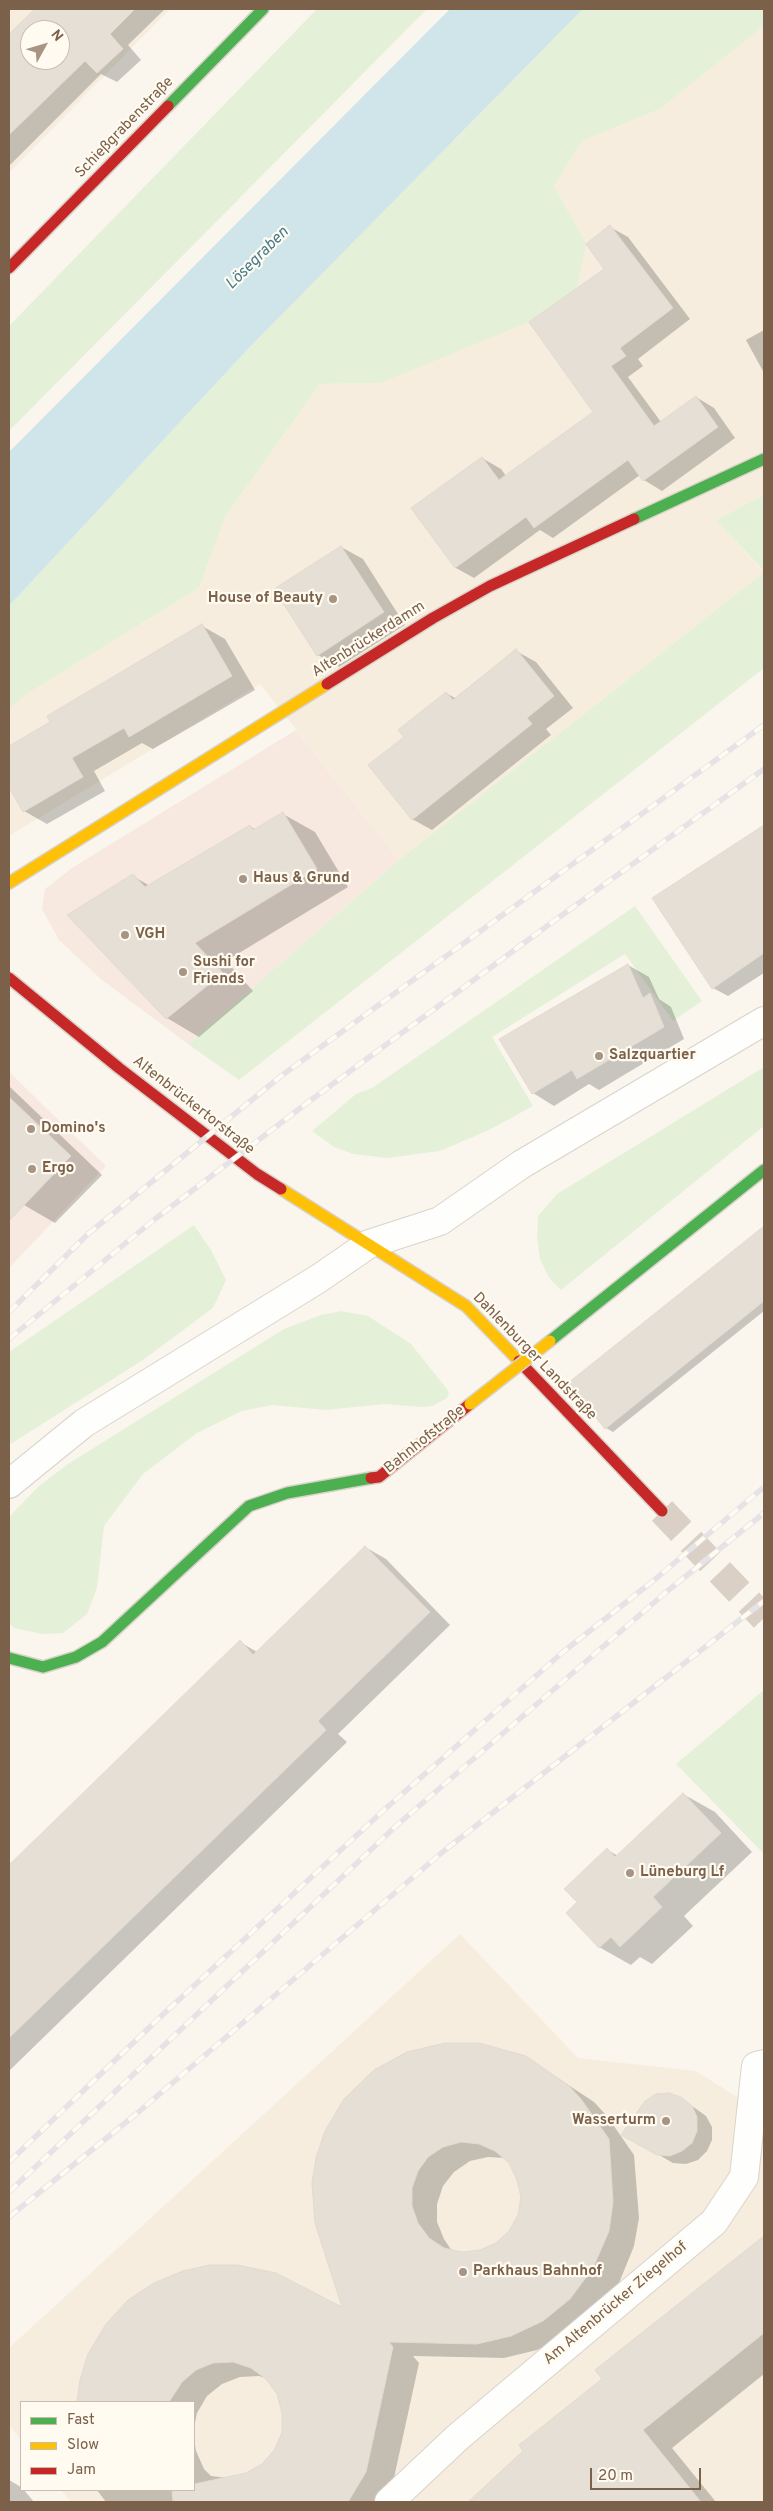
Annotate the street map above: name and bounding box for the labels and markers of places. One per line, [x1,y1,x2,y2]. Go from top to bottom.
place label: House of Beauty [208,590,323,608]
marker: House of Beauty [327,593,339,605]
place label: Haus & Grund [253,870,350,888]
marker: Haus & Grund [237,873,249,885]
place label: VGH [135,926,165,944]
marker: VGH [119,929,131,941]
place label: Sushi for Friends [193,954,255,989]
marker: Sushi for Friends [177,966,189,978]
place label: Salzquartier [609,1047,696,1065]
marker: Salzquartier [593,1050,605,1062]
place label: Domino's [41,1120,106,1138]
marker: Domino's [25,1123,37,1135]
place label: Ergo [42,1160,74,1178]
marker: Ergo [26,1163,38,1175]
place label: Lüneburg Lf [640,1864,724,1882]
marker: Lüneburg Lf [624,1867,636,1879]
place label: Wasserturm [572,2112,656,2130]
marker: Wasserturm [660,2115,672,2127]
place label: Parkhaus Bahnhof [473,2263,602,2281]
marker: Parkhaus Bahnhof [457,2266,469,2278]

